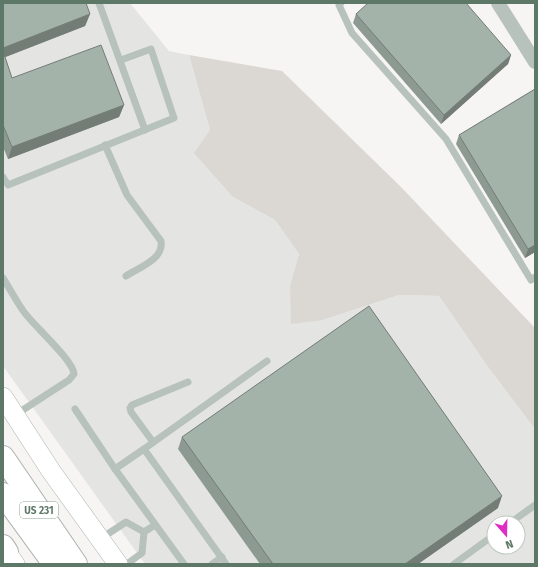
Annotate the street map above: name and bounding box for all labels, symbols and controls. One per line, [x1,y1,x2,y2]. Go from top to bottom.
road number: US 231 [20,502,58,518]
north arrow [486,515,526,555]
text: N [504,537,515,551]

